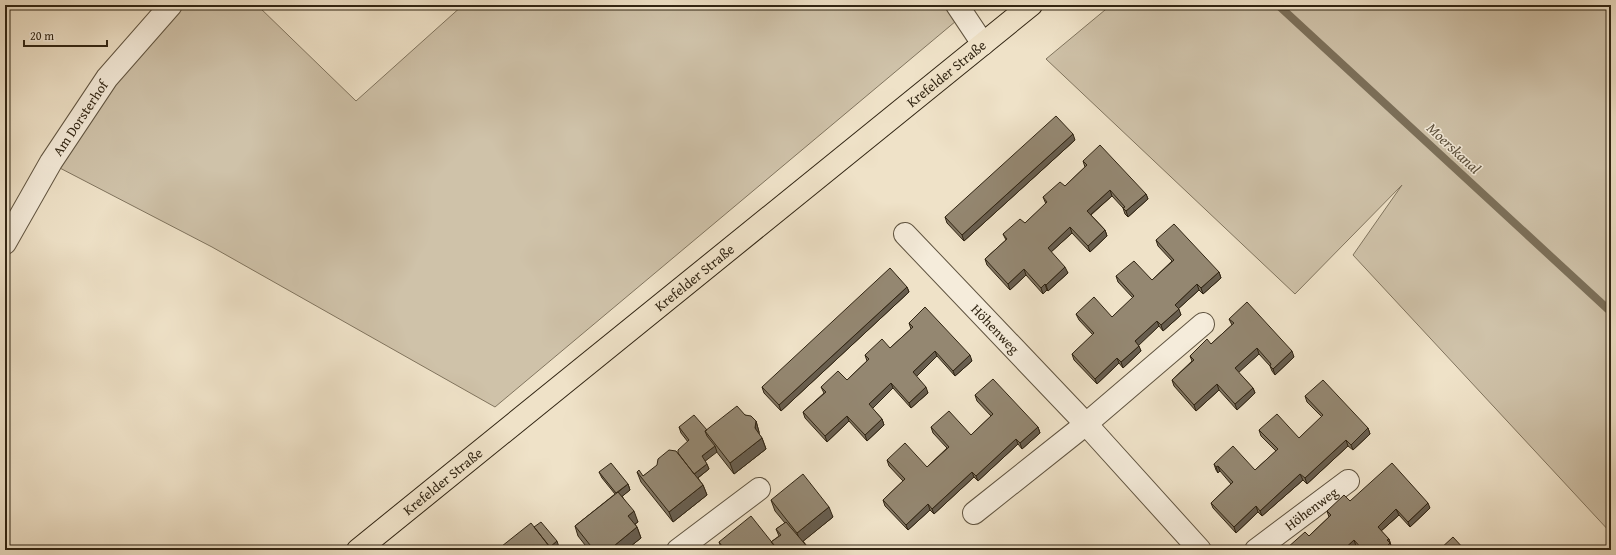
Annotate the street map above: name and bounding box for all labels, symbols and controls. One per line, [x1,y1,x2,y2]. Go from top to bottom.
scale bar [24,22,107,48]
text: 20 m [30,27,54,44]
street label: Krefelder Straße [902,35,991,112]
street label: Am Dorsterhof [48,75,114,160]
water label: Moerskanal [1422,118,1486,179]
street label: Krefelder Straße [650,239,739,316]
street label: Höhenweg [967,300,1024,358]
street label: Krefelder Straße [399,443,487,520]
street label: Höhenweg [1280,482,1342,535]

